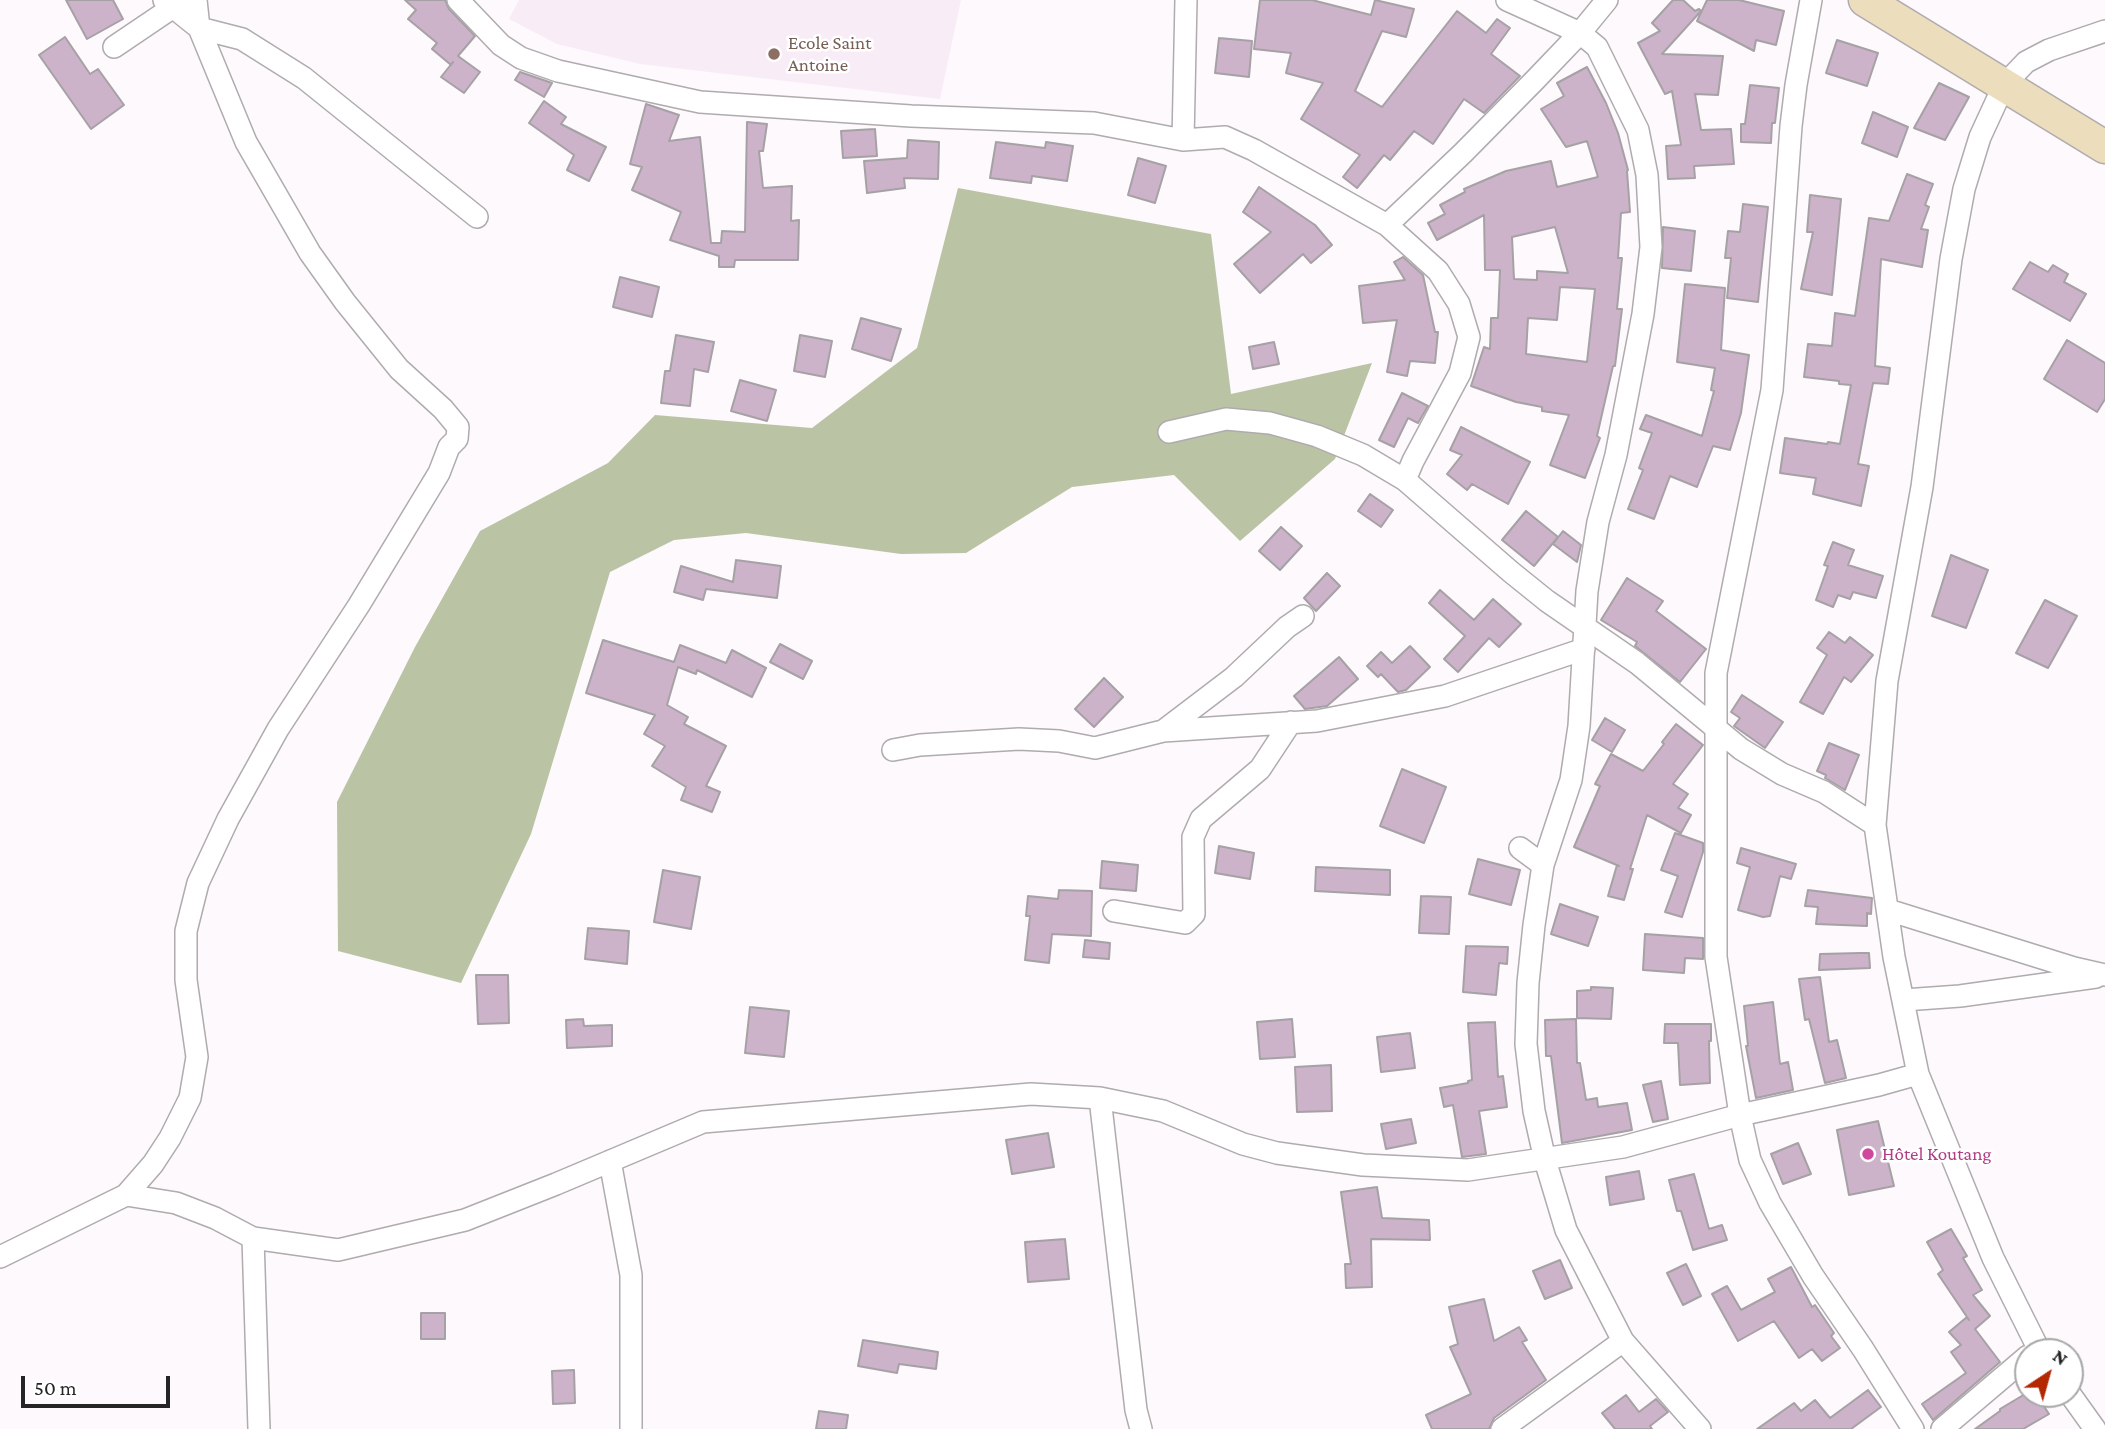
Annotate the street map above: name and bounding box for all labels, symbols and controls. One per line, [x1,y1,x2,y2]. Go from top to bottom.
place label: Ecole Saint Antoine [788,32,872,76]
marker: Ecole Saint Antoine [766,46,782,62]
place label: Hôtel Koutang [1882,1143,1992,1165]
marker: Hôtel Koutang [1860,1146,1876,1162]
north arrow [2014,1338,2084,1408]
text: N [2049,1345,2072,1370]
scale bar [24,1362,173,1406]
text: 50 m [34,1376,77,1400]

